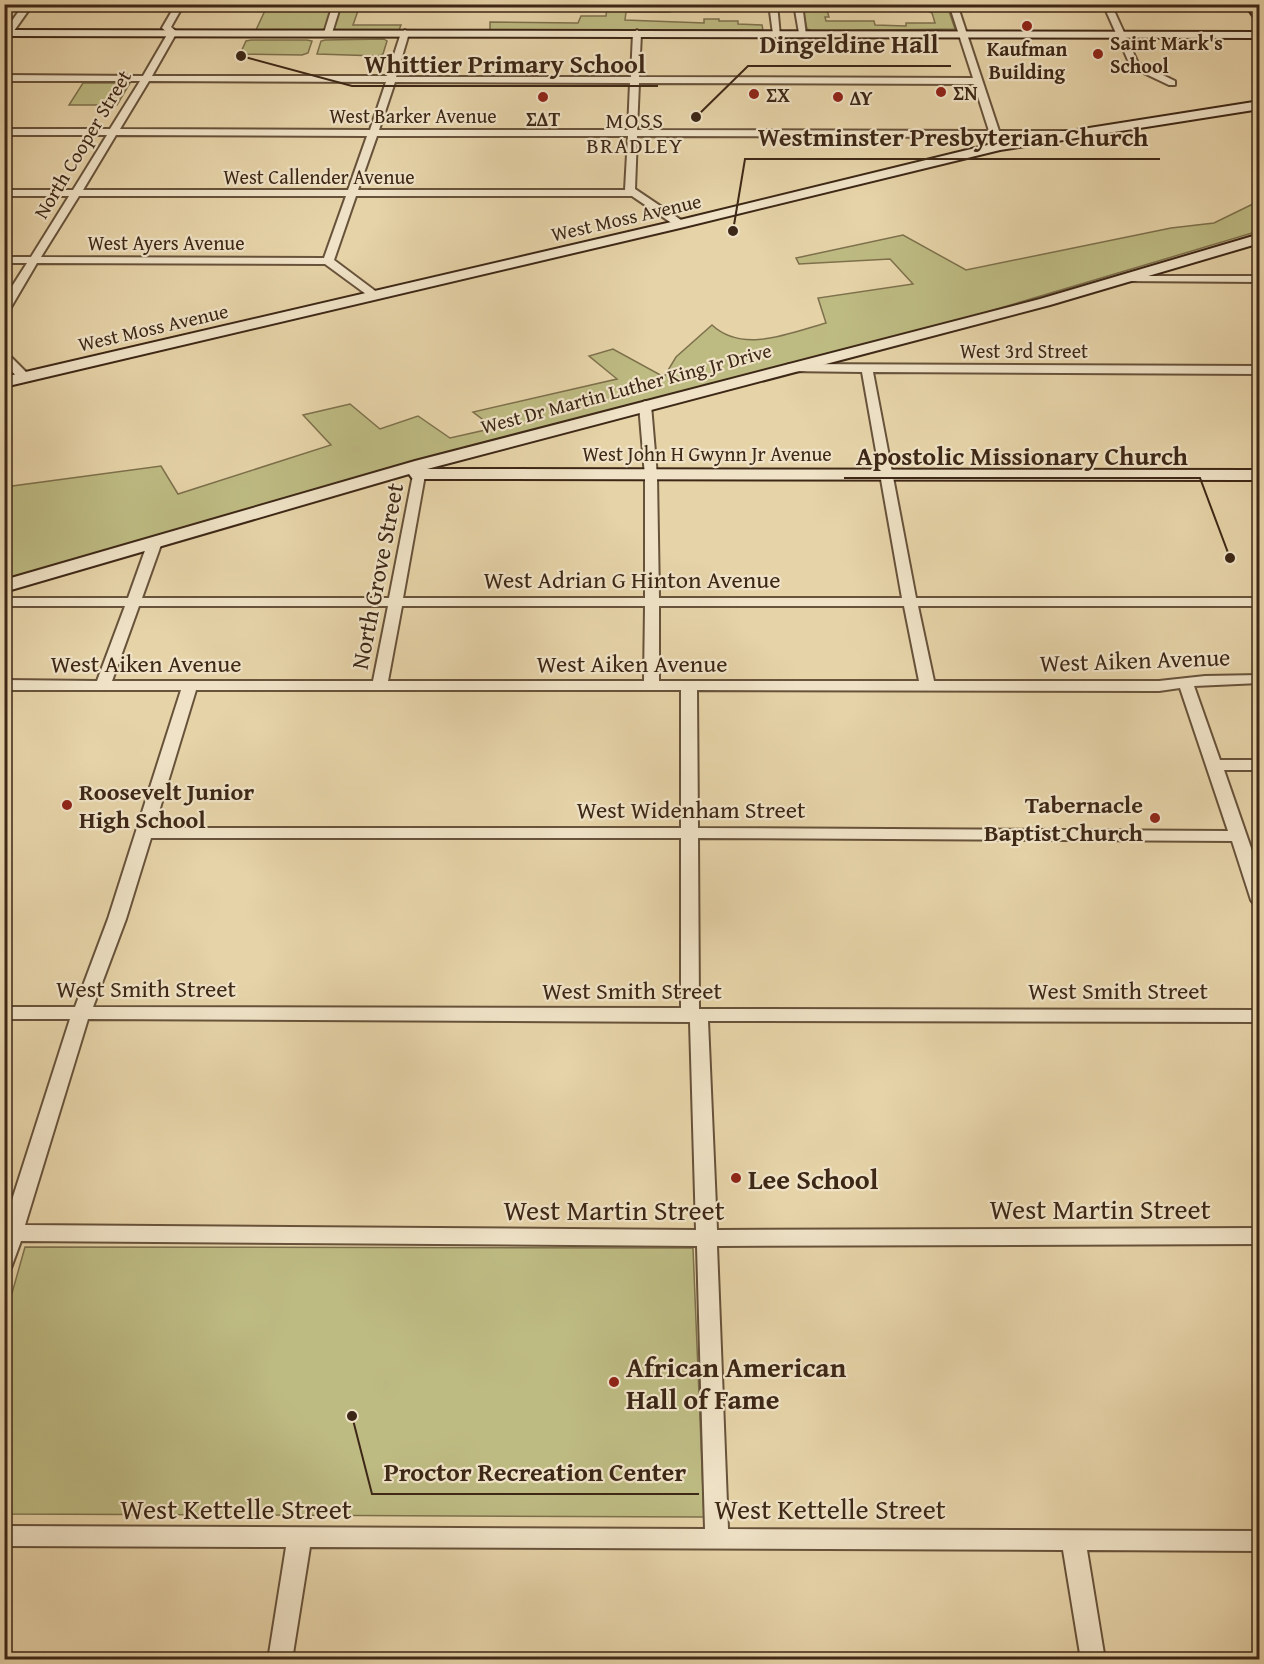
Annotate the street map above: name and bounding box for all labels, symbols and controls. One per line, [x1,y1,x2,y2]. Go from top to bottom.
marker: Kaufman Building [1020,19,1034,33]
callout: Dingeldine Hall [748,22,951,66]
text: Dingeldine Hall [759,24,939,63]
place label: Saint Mark's School [1110,28,1223,80]
place label: Kaufman Building [987,34,1067,86]
callout: Whittier Primary School [352,42,658,86]
text: Whittier Primary School [364,44,646,83]
marker: Saint Mark's School [1091,47,1105,61]
street label: North Cooper Street [26,64,138,224]
place label: ΣΝ [953,78,978,107]
place label: ΣΧ [766,80,790,109]
place label: ΔΥ [849,83,873,112]
marker: ΣΝ [934,85,948,99]
marker: ΣΧ [747,87,761,101]
marker: ΣΔΤ [536,90,550,104]
marker: ΔΥ [831,90,845,104]
street label: West Barker Avenue [329,101,497,130]
place label: ΣΔΤ [526,104,560,133]
district label: MOSS BRADLEY [586,104,684,161]
callout: Westminster Presbyterian Church [745,115,1160,159]
text: Westminster Presbyterian Church [758,117,1149,156]
street label: West Callender Avenue [223,162,415,191]
street label: West Moss Avenue [548,186,704,248]
street label: West Ayers Avenue [87,228,245,257]
street label: West Moss Avenue [75,296,231,358]
street label: West Dr Martin Luther King Jr Drive [477,335,775,441]
street label: West 3rd Street [960,336,1088,365]
callout: Apostolic Missionary Church [844,434,1200,478]
text: Apostolic Missionary Church [856,436,1189,475]
street label: West John H Gwynn Jr Avenue [582,439,832,468]
street label: North Grove Street [342,479,412,672]
street label: West Adrian G Hinton Avenue [484,562,780,597]
street label: West Aiken Avenue [1039,639,1231,681]
street label: West Aiken Avenue [51,646,241,681]
street label: West Aiken Avenue [537,646,727,681]
place label: Roosevelt Junior High School [79,774,254,837]
place label: Tabernacle Baptist Church [984,787,1143,850]
street label: West Widenham Street [576,792,806,827]
marker: Roosevelt Junior High School [60,798,74,812]
marker: Tabernacle Baptist Church [1148,811,1162,825]
street label: West Smith Street [56,971,237,1006]
street label: West Smith Street [542,973,723,1008]
street label: West Smith Street [1028,973,1209,1008]
place label: Lee School [748,1158,879,1199]
marker: Lee School [729,1171,743,1185]
street label: West Martin Street [989,1188,1211,1229]
street label: West Martin Street [503,1189,725,1230]
place label: African American Hall of Fame [626,1346,847,1419]
marker: African American Hall of Fame [607,1375,621,1389]
callout: Proctor Recreation Center [372,1450,699,1494]
text: Proctor Recreation Center [384,1452,686,1491]
street label: West Kettelle Street [120,1488,352,1529]
street label: West Kettelle Street [714,1488,946,1529]

